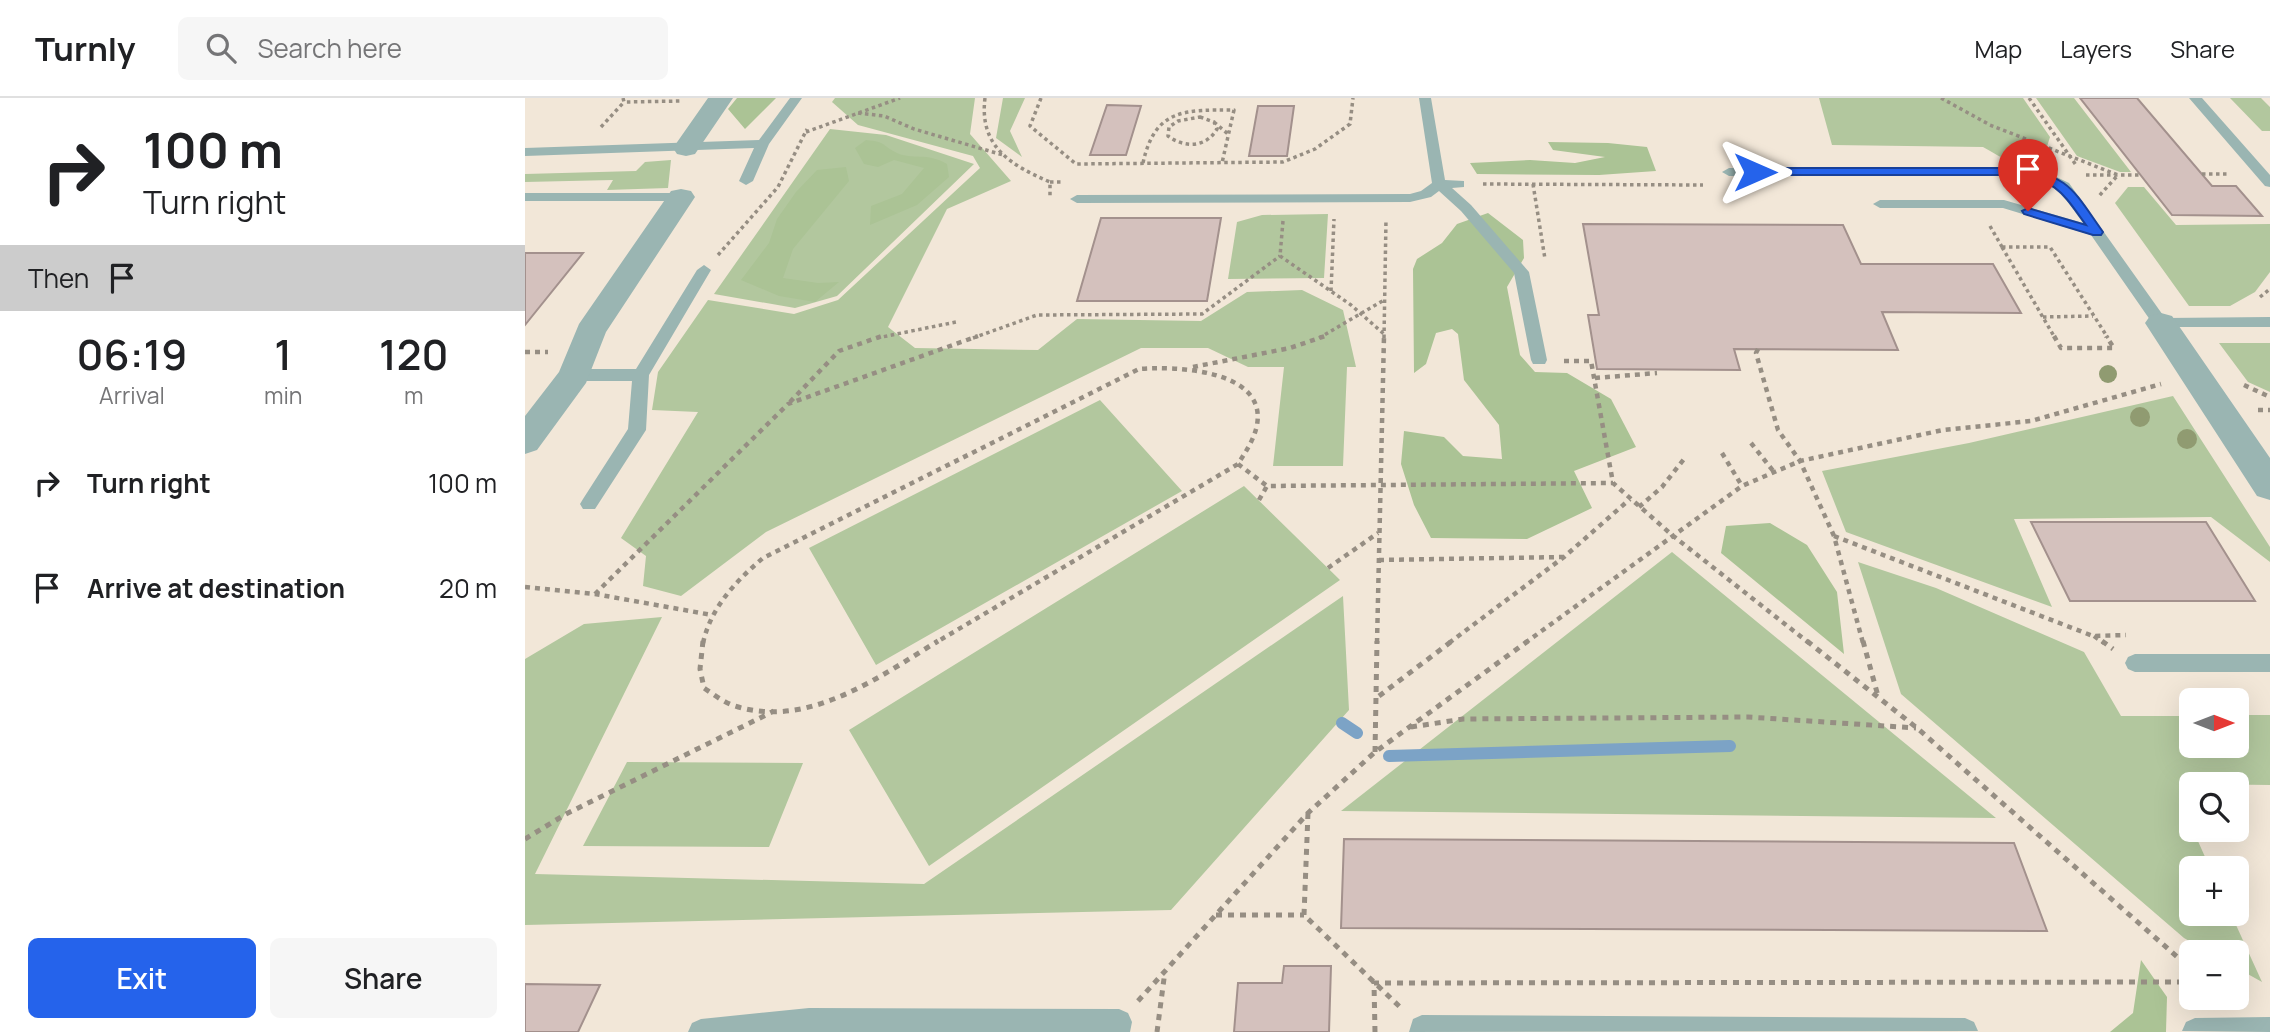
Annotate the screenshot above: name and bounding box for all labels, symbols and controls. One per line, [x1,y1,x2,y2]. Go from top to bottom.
search box [178,17,668,80]
text: Turnly [35,26,136,71]
icon: search [202,29,240,67]
text: Search here [258,30,402,66]
text: Map [1975,32,2022,65]
text: Layers [2060,32,2132,65]
text: Share [2170,32,2235,65]
text: 100 m [143,116,283,183]
icon: right [28,126,119,217]
position arrow [1718,135,1792,209]
pin [1998,139,2058,211]
icon: arrive [2009,150,2047,188]
text: Turn right [143,180,286,224]
icon: arrive [103,259,141,297]
text: Then [28,260,89,296]
text: 06:19 [77,325,187,383]
text: 1 [274,325,292,383]
text: 120 [379,325,448,383]
text: Arrival [99,379,165,411]
text: min [264,379,302,411]
text: m [404,379,423,411]
icon: right [28,464,66,502]
text: Turn right [87,465,211,501]
text: 100 m [428,465,497,501]
icon: arrive [28,569,66,607]
text: Arrive at destination [87,570,345,606]
text: 20 m [439,570,497,606]
north arrow [2179,688,2249,758]
map controls [2179,688,2249,1010]
button: search [2179,772,2249,842]
button: + [2179,856,2249,926]
button: Exit [28,938,256,1018]
button: Share [270,938,497,1018]
button: − [2179,940,2249,1010]

